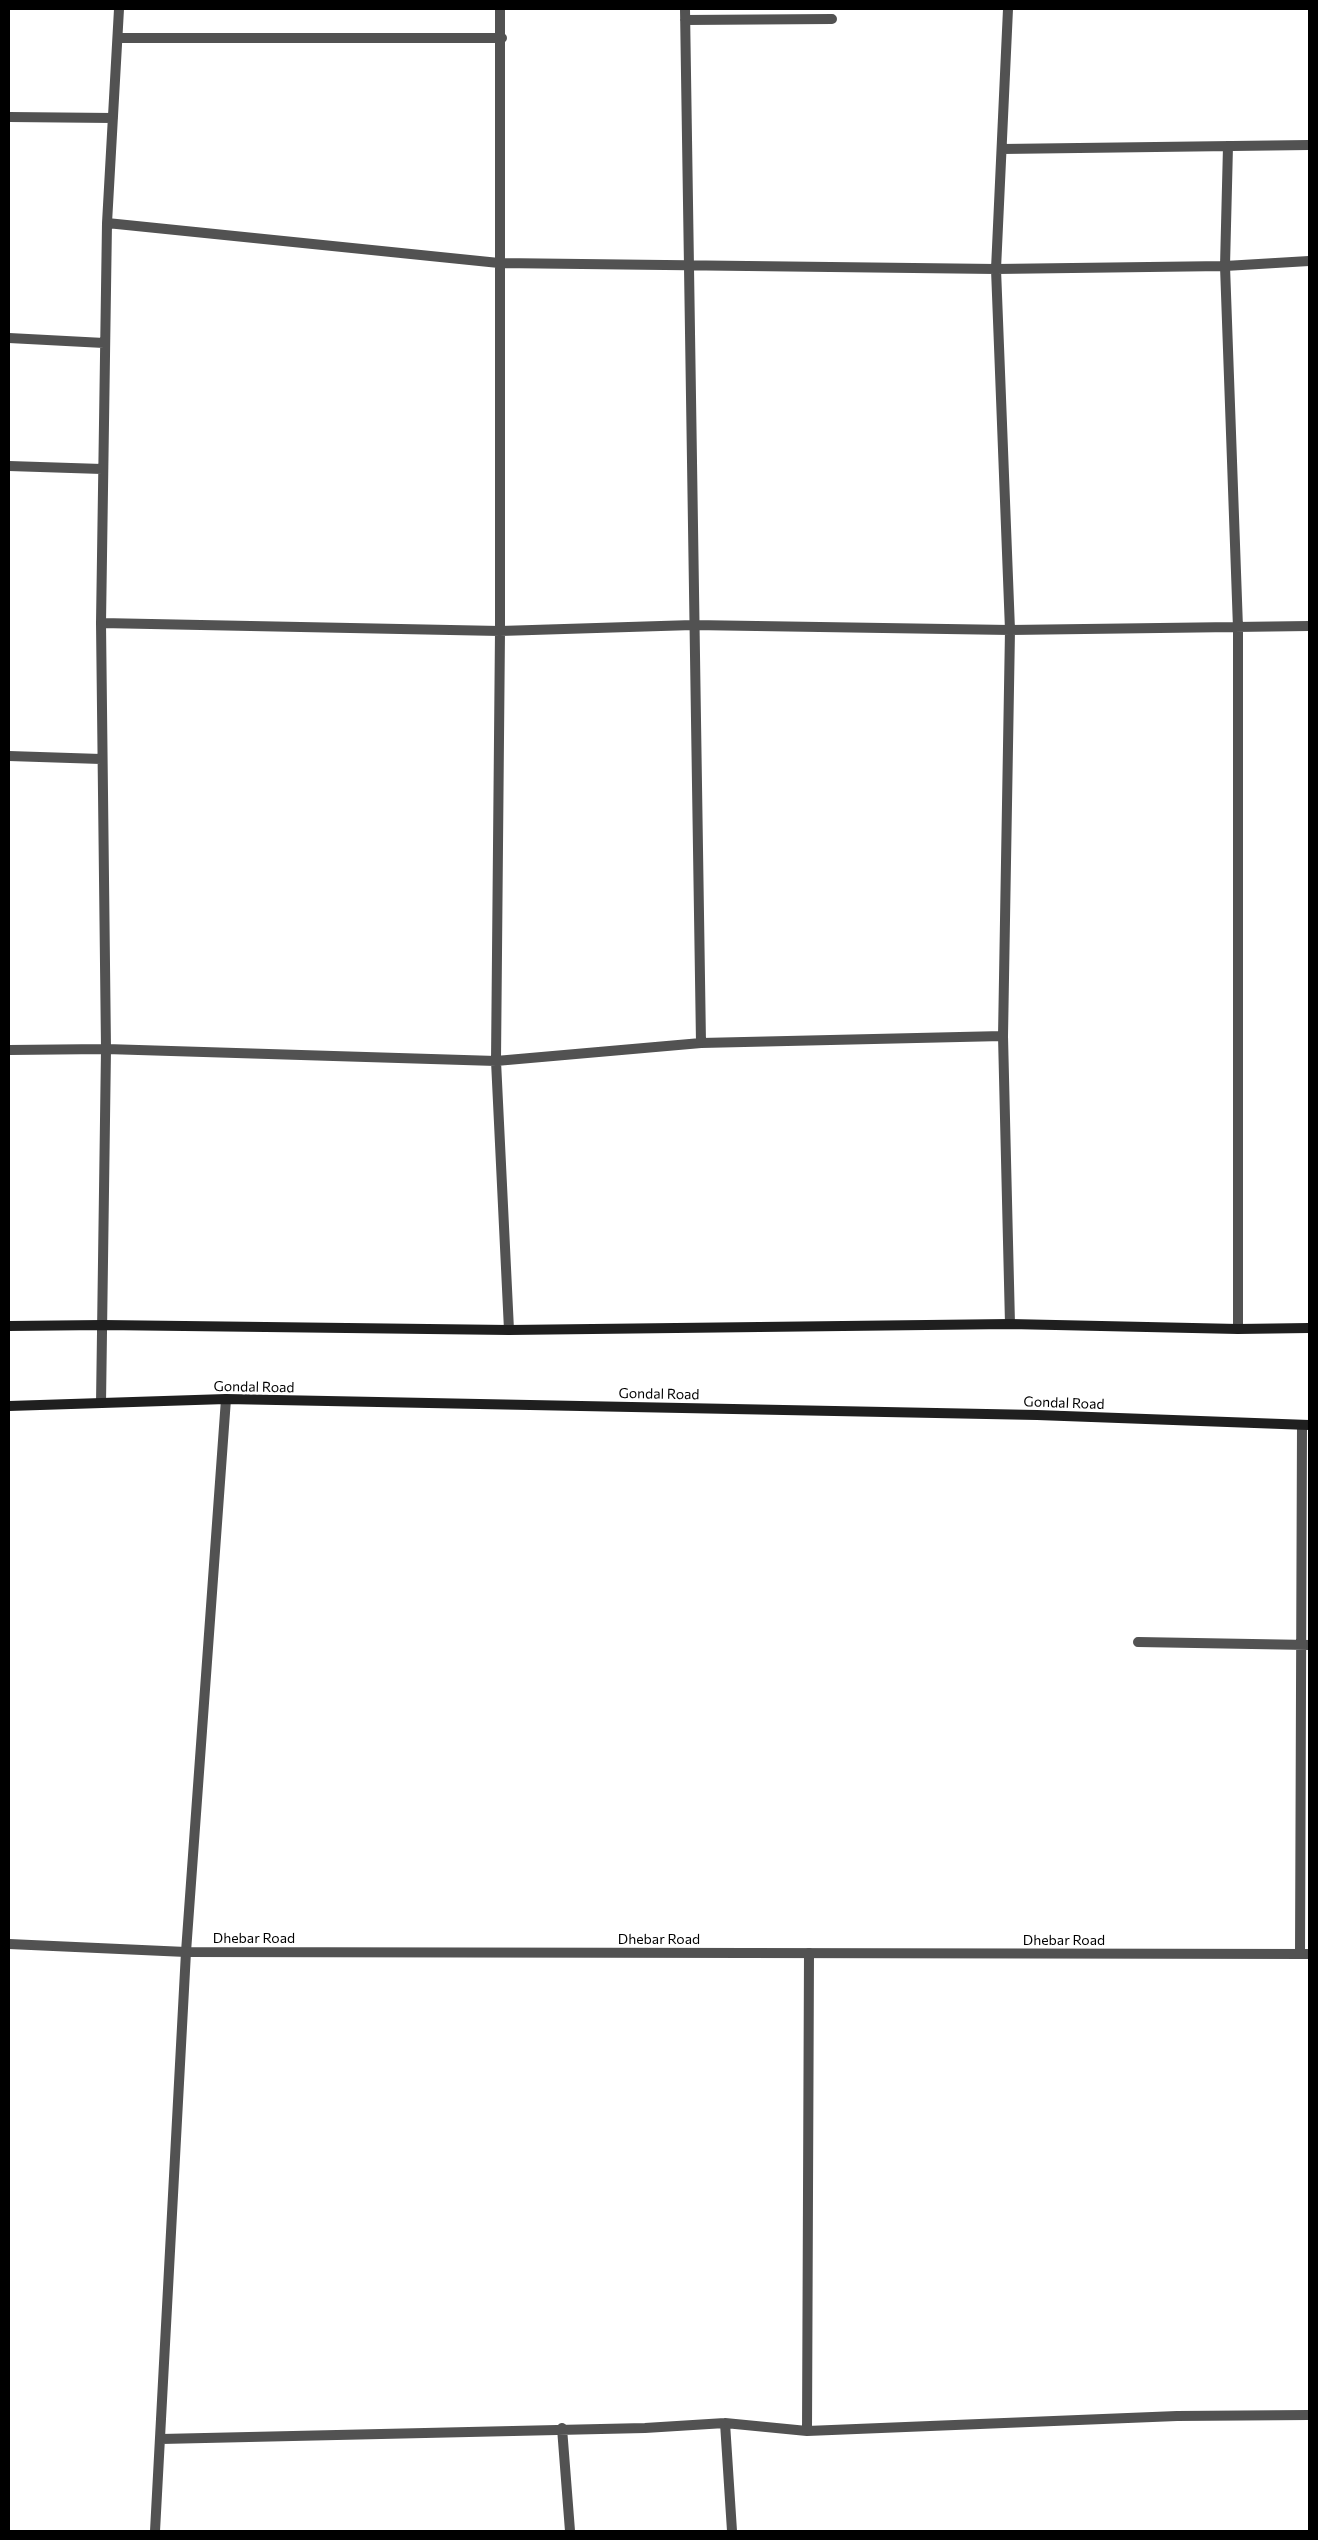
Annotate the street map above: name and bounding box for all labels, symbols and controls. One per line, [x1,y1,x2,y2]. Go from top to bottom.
street label: Gondal Road [213,1378,295,1396]
street label: Gondal Road [618,1385,700,1403]
street label: Gondal Road [1023,1393,1105,1413]
street label: Dhebar Road [213,1930,295,1946]
street label: Dhebar Road [618,1931,700,1947]
street label: Dhebar Road [1023,1932,1105,1948]

